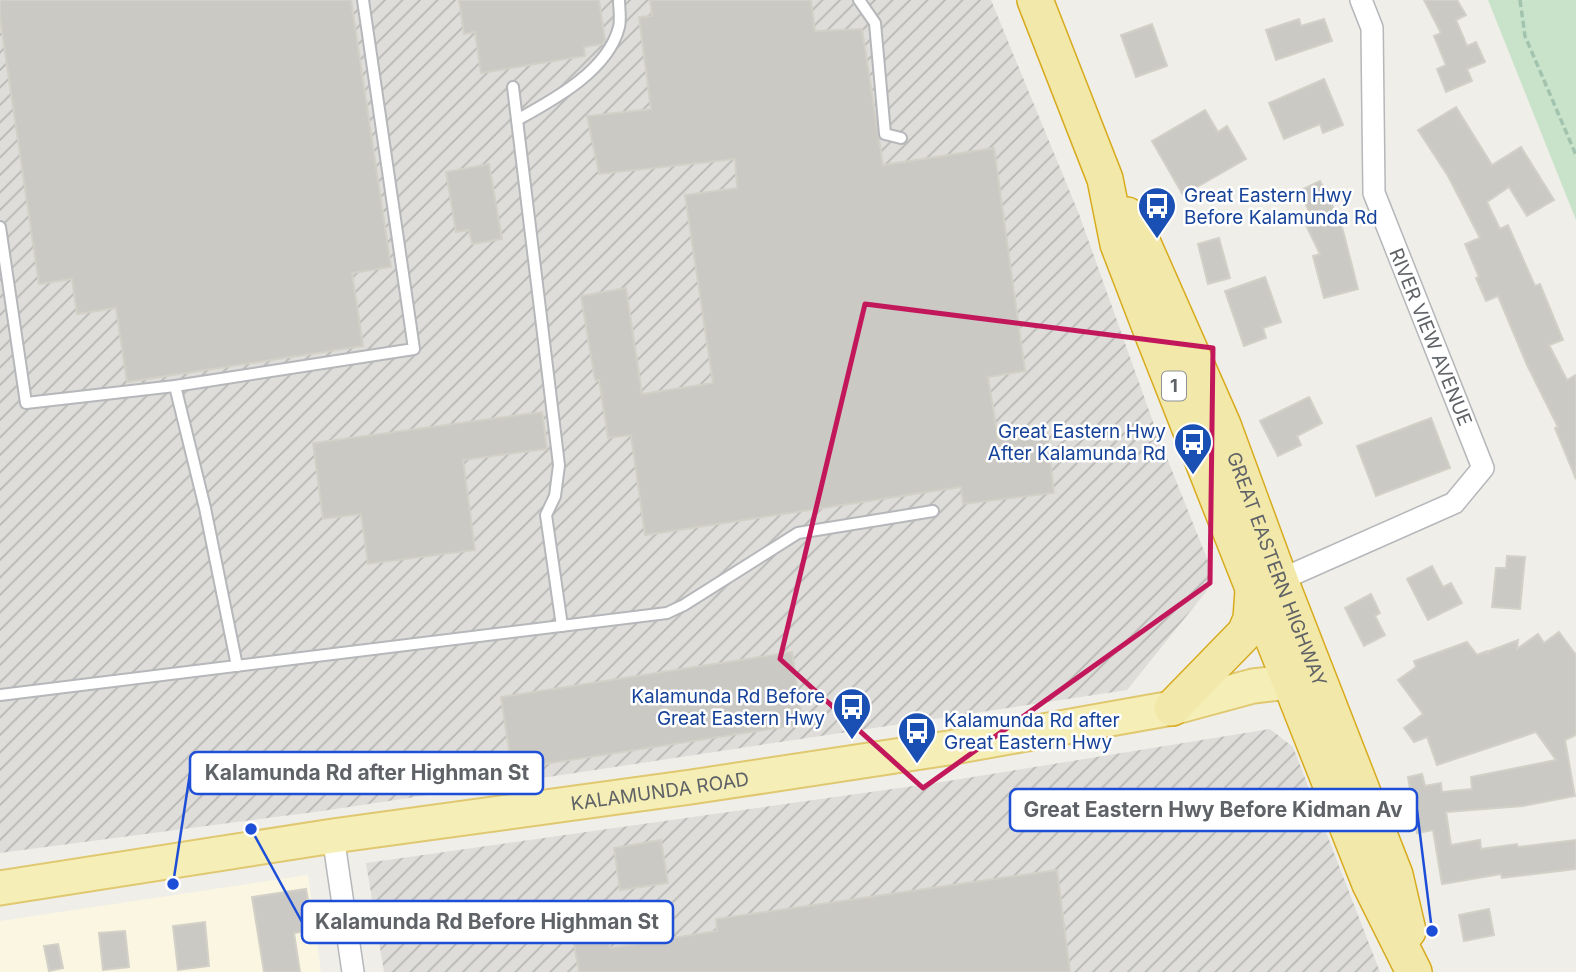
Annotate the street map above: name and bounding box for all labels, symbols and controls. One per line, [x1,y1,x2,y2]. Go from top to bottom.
place label: Great Eastern Hwy Before Kalamunda Rd [1184,184,1378,229]
bus stop icon: Great Eastern Hwy Before Kalamunda Rd [1136,185,1178,240]
street label: RIVER VIEW AVENUE [1384,245,1477,429]
road number: 1 [1162,372,1186,400]
place label: Great Eastern Hwy After Kalamunda Rd [988,420,1166,465]
bus stop icon: Great Eastern Hwy After Kalamunda Rd [1172,421,1214,476]
street label: GREAT EASTERN HIGHWAY [1222,449,1331,690]
place label: Kalamunda Rd Before Great Eastern Hwy [631,685,825,730]
bus stop icon: Kalamunda Rd Before Great Eastern Hwy [831,686,873,741]
place label: Kalamunda Rd after Great Eastern Hwy [944,709,1120,754]
bus stop icon: Kalamunda Rd after Great Eastern Hwy [896,710,938,765]
callout: Kalamunda Rd after Highman St [190,752,543,794]
text: Kalamunda Rd after Highman St [205,760,530,785]
street label: KALAMUNDA ROAD [569,767,751,815]
callout: Great Eastern Hwy Before Kidman Av [1010,789,1417,831]
text: Great Eastern Hwy Before Kidman Av [1023,797,1403,822]
callout: Kalamunda Rd Before Highman St [302,901,673,943]
text: Kalamunda Rd Before Highman St [315,909,659,934]

